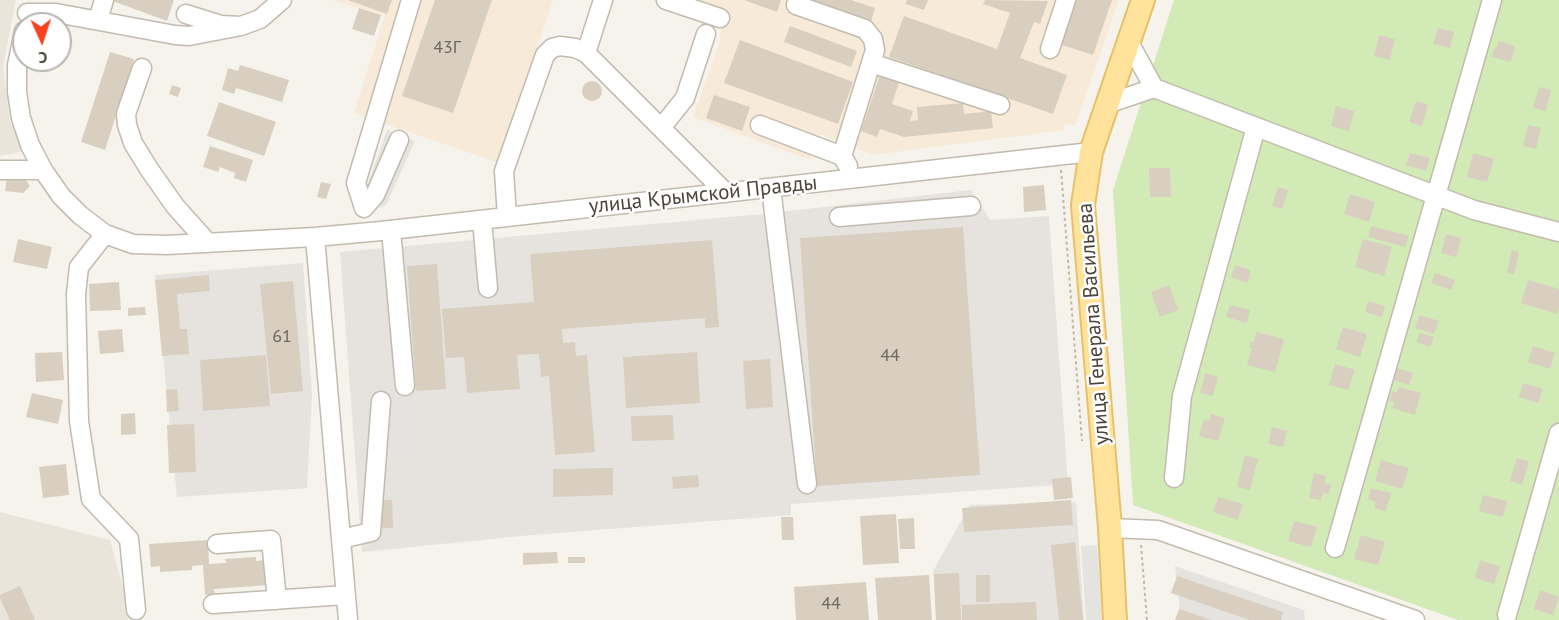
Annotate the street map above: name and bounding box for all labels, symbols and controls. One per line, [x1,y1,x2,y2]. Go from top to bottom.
north arrow [12,12,72,72]
house number: 43Г [433,37,461,59]
text: С [38,48,48,68]
street label: улица Крымской Правды [588,170,818,220]
street label: улица Генерала Васильева [1073,202,1115,446]
house number: 61 [272,326,292,348]
house number: 44 [880,345,900,367]
house number: 44 [821,593,841,615]

